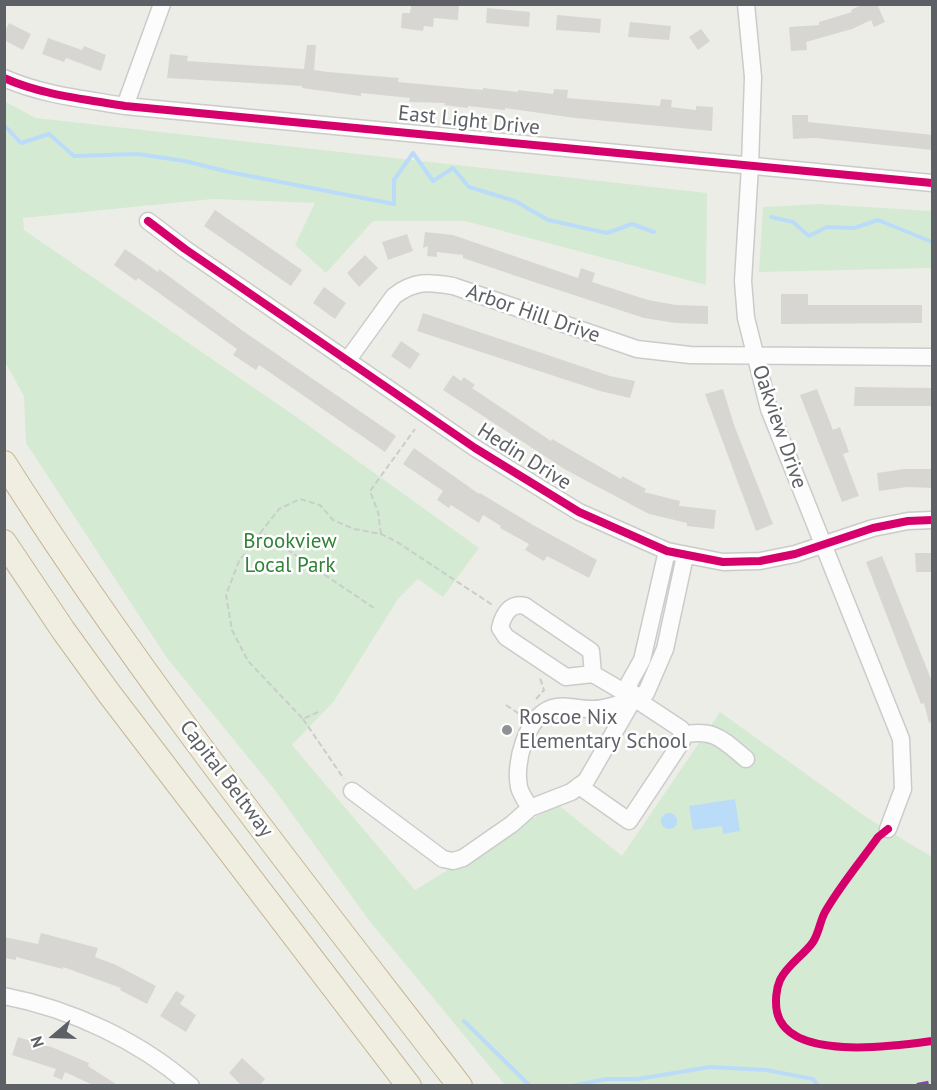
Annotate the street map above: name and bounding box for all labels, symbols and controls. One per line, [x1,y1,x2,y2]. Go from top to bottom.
street label: East Light Drive [397,101,541,141]
street label: Arbor Hill Drive [463,279,603,349]
street label: Oakview Drive [746,362,812,492]
street label: Hedin Drive [472,418,576,496]
park label: Brookview Local Park [243,529,337,579]
place label: Roscoe Nix Elementary School [519,705,687,755]
street label: Capital Beltway [174,715,278,843]
marker: Roscoe Nix Elementary School [500,723,514,737]
north arrow [24,1006,84,1066]
text: N [26,1034,48,1050]

